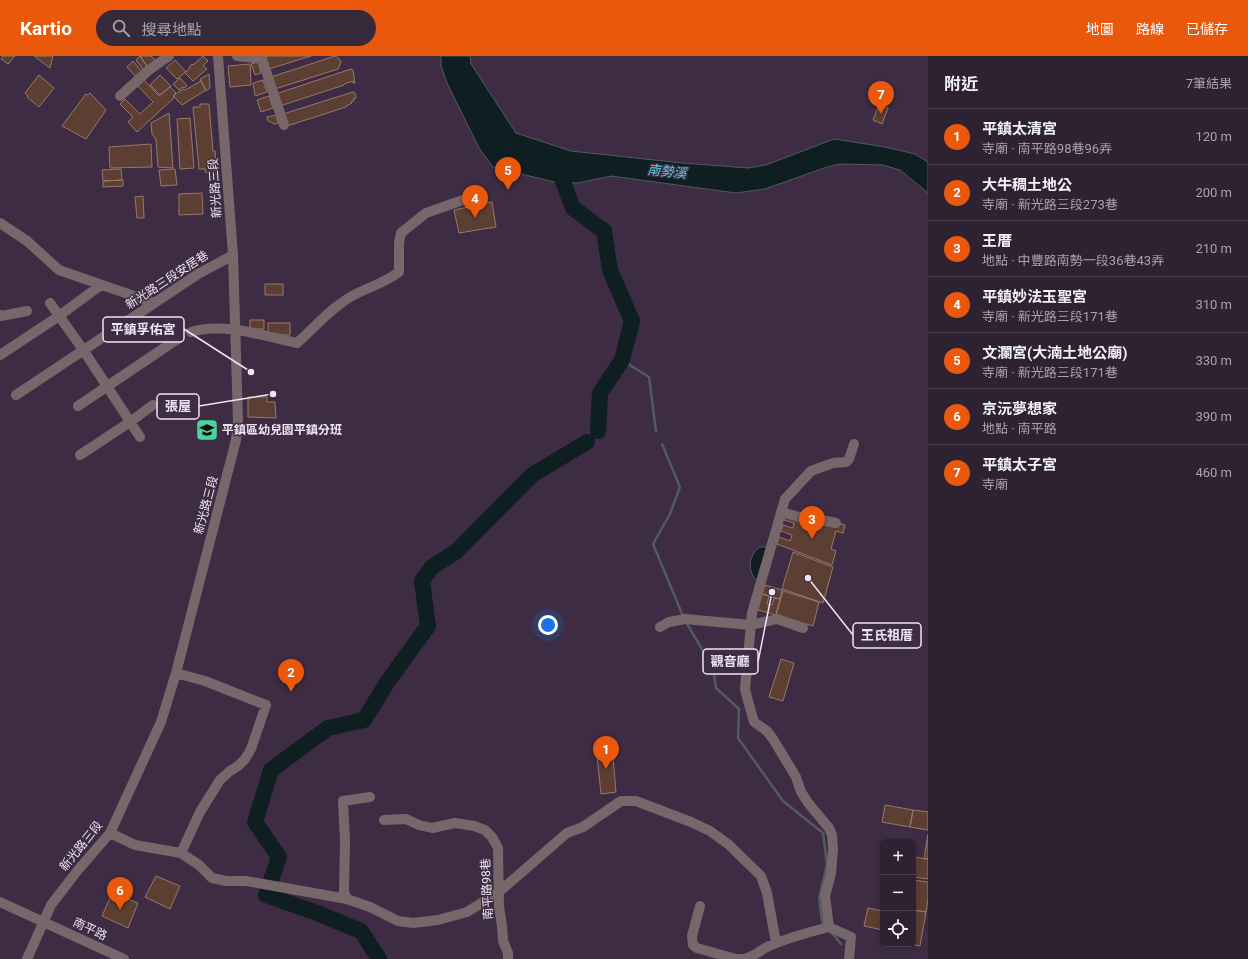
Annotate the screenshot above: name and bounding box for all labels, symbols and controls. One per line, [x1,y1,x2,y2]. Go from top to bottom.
search box [96,10,376,46]
text: Kartio [20,17,72,40]
icon: search [110,17,132,39]
text: 搜尋地點 [142,21,202,39]
text: 地圖 [1086,21,1114,37]
text: 路線 [1136,21,1164,37]
text: 已儲存 [1186,21,1228,37]
text: 附近 [944,74,978,94]
text: 7筆結果 [1186,76,1232,91]
pin: 7 [868,81,894,114]
text: 平鎮太清宮 [982,120,1057,138]
text: 1 [953,129,961,144]
text: 120 m [1195,129,1232,144]
text: 寺廟 · 南平路98巷96弄 [982,141,1112,156]
pin: 5 [495,157,521,190]
street label: 新光路三段 [206,158,224,218]
water label: 南勢溪 [647,162,689,181]
text: 大牛稠土地公 [982,176,1072,194]
pin: 4 [462,185,488,218]
text: 2 [953,185,961,200]
text: 200 m [1195,185,1232,200]
text: 寺廟 · 新光路三段273巷 [982,197,1118,212]
text: 王厝 [982,232,1012,250]
text: 3 [953,241,961,256]
text: 210 m [1195,241,1232,256]
street label: 新光路三段安居巷 [123,248,211,312]
text: 地點 · 中豐路南勢一段36巷43弄 [982,253,1164,268]
text: 平鎮妙法玉聖宮 [982,288,1087,306]
text: 4 [953,297,961,312]
text: 310 m [1195,297,1232,312]
text: 寺廟 · 新光路三段171巷 [982,309,1118,324]
callout: 平鎮孚佑宮 [103,317,184,342]
text: 平鎮孚佑宮 [110,322,176,337]
text: 文瀾宮(大湳土地公廟) [982,344,1128,362]
text: 5 [953,353,961,368]
text: 330 m [1195,353,1232,368]
text: 寺廟 · 新光路三段171巷 [982,365,1118,380]
callout: 張屋 [157,394,199,419]
text: 張屋 [165,399,191,414]
text: 京沅夢想家 [982,400,1057,418]
text: 6 [953,409,961,424]
text: 390 m [1195,409,1232,424]
school or university icon: 平鎮區幼兒園平鎮分班 [194,417,220,443]
text: 地點 · 南平路 [982,421,1057,436]
place label: 平鎮區幼兒園平鎮分班 [222,423,342,437]
text: 平鎮太子宮 [982,456,1057,474]
text: 7 [953,465,961,480]
text: 460 m [1195,465,1232,480]
street label: 新光路三段 [191,474,221,536]
text: 寺廟 [982,477,1008,492]
pin: 3 [799,506,825,539]
your location [538,615,558,635]
callout: 王氏祖厝 [853,623,921,648]
text: 王氏祖厝 [861,628,913,643]
callout: 觀音廳 [703,649,758,674]
text: 觀音廳 [710,654,750,669]
pin: 2 [278,659,304,692]
pin: 1 [593,736,619,769]
street label: 新光路三段 [57,818,105,874]
map controls [880,839,916,947]
button: + [880,839,916,875]
street label: 南平路98巷 [478,858,496,920]
button: − [880,875,916,911]
pin: 6 [107,877,133,910]
button: locate [880,911,916,947]
street label: 南平路 [71,915,109,943]

